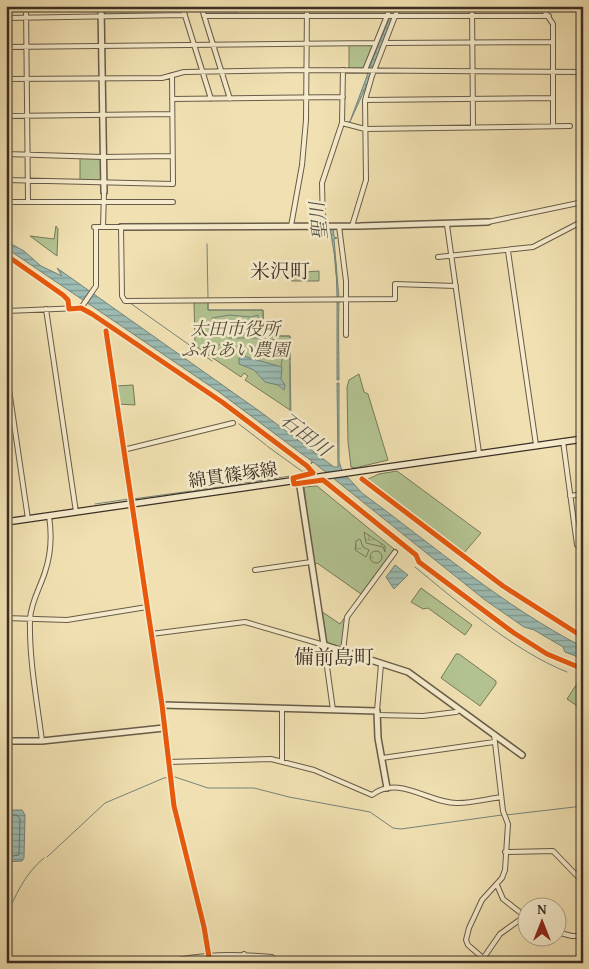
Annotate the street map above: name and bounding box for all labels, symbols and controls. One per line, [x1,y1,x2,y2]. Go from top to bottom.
water label: 聖川 [302,199,334,241]
district label: 米沢町 [250,256,310,285]
park label: 太田市役所 ふれあい農園 [181,315,292,363]
water label: 石田川 [275,405,339,464]
street label: 綿貫篠塚線 [186,455,279,494]
district label: 備前島町 [294,642,374,671]
north arrow [516,896,566,946]
text: N [537,899,547,919]

